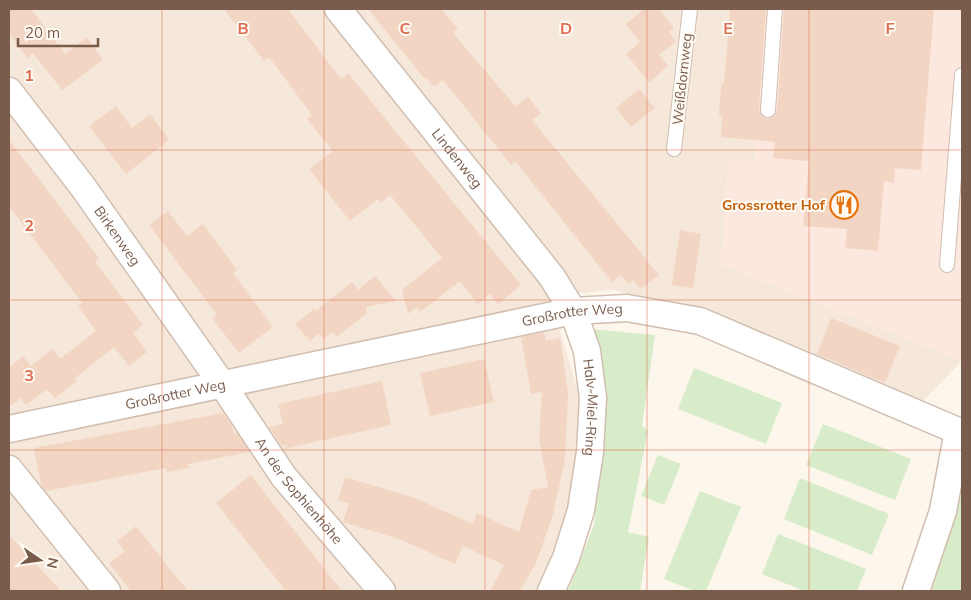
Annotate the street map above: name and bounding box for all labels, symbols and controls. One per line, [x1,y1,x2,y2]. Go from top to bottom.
scale bar [18,15,98,47]
text: B [237,18,249,38]
text: C [400,18,411,38]
text: D [560,18,572,38]
text: E [723,18,733,38]
text: F [885,18,895,38]
text: 20 m [25,23,60,42]
street label: Weißdornweg [668,32,696,126]
text: 1 [24,65,34,85]
street label: Lindenweg [428,125,487,192]
restaurant icon: Grossrotter Hof [829,190,859,220]
place label: Grossrotter Hof [722,196,826,214]
street label: Birkenweg [90,203,145,269]
text: 2 [24,215,34,235]
street label: Großrotter Weg [520,299,623,330]
street label: Halv-Miel-Ring [579,358,602,457]
text: 3 [24,365,34,385]
street label: Großrotter Weg [124,375,227,413]
street label: An der Sophienhöhe [251,434,347,548]
north arrow [15,535,65,585]
text: N [43,556,63,570]

